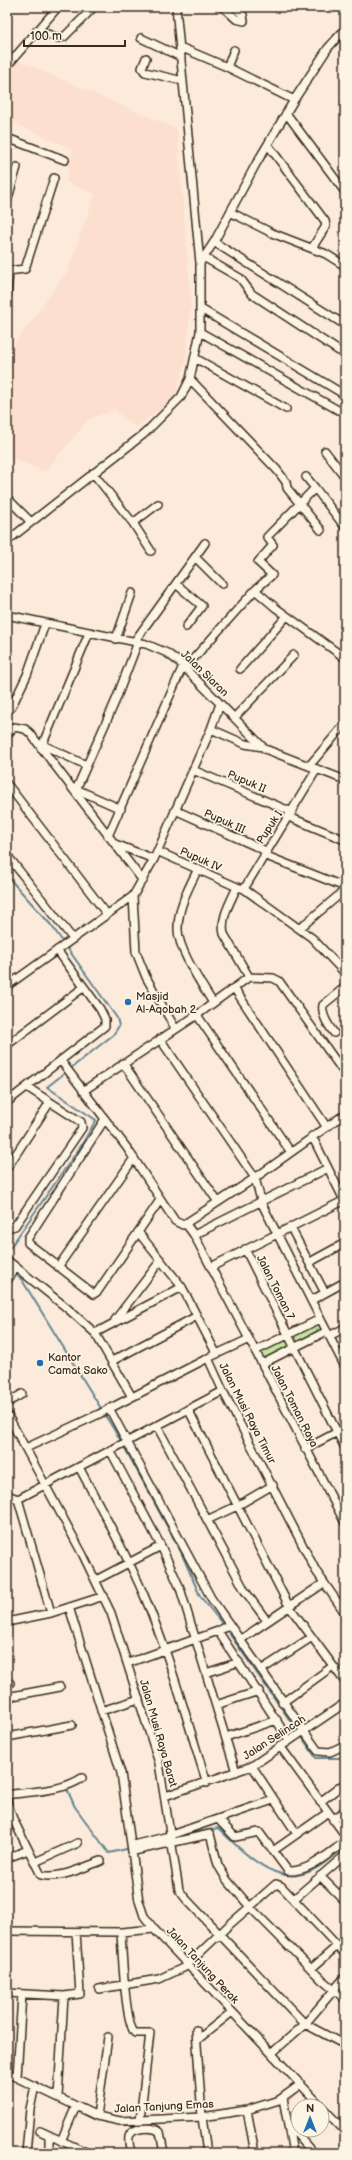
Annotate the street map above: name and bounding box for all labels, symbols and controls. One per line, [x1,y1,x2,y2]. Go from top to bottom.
scale bar [24,22,125,48]
text: 100 m [30,29,62,44]
street label: Jalan Siaran [178,648,231,699]
street label: Pupuk II [226,768,269,796]
street label: Pupuk III [202,807,248,837]
street label: Pupuk I [254,808,285,846]
street label: Pupuk IV [178,845,224,874]
place label: Masjid Al-Aqobah 2 [136,990,197,1016]
marker: Masjid Al-Aqobah 2 [123,997,133,1007]
street label: Jalan Toman 7 [254,1253,298,1322]
place label: Kantor Camat Sako [48,1351,108,1377]
marker: Kantor Camat Sako [35,1358,45,1368]
street label: Jalan Musi Raya Timur [216,1361,279,1467]
street label: Jalan Toman Raya [268,1363,321,1449]
street label: Jalan Musi Raya Barat [137,1678,180,1789]
street label: Jalan Selincah [241,1712,308,1762]
street label: Jalan Tanjung Perak [164,1924,242,2007]
street label: Jalan Tanjung Emas [114,2097,215,2116]
north arrow [290,2098,330,2138]
text: N [306,2102,314,2115]

